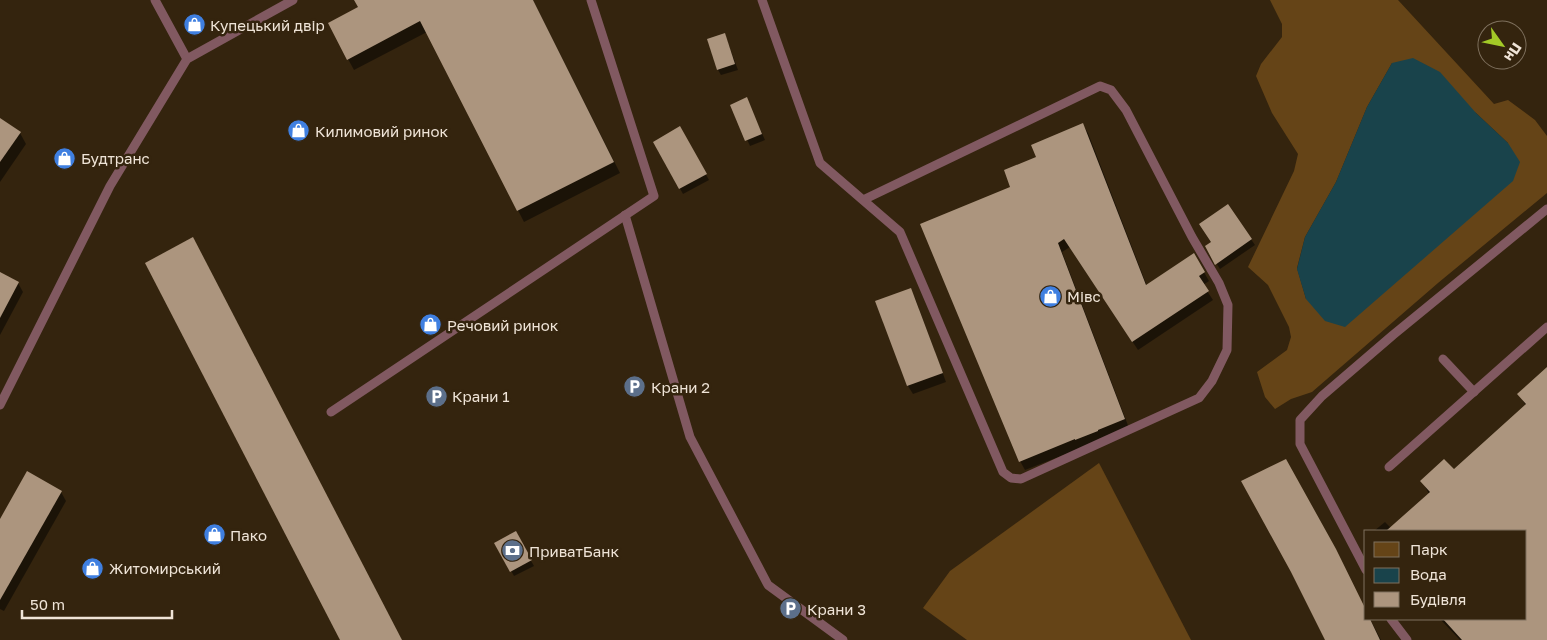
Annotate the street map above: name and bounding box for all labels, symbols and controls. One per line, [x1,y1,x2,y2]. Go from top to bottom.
shop icon: Купецький двір [182,13,206,37]
place label: Купецький двір [210,16,325,34]
north arrow [1477,20,1527,70]
text: Пн [1501,40,1526,65]
shop icon: Килимовий ринок [287,119,311,143]
place label: Килимовий ринок [315,122,448,140]
shop icon: Будтранс [53,146,77,170]
place label: Будтранс [81,149,150,167]
shop icon: Мівс [1039,284,1063,308]
place label: Мівс [1067,287,1101,305]
shop icon: Речовий ринок [419,313,443,337]
place label: Речовий ринок [447,316,559,334]
parking icon: Крани 2 [623,375,647,399]
place label: Крани 2 [651,378,710,396]
parking icon: Крани 1 [424,384,448,408]
place label: Крани 1 [452,387,510,405]
shop icon: Пако [202,523,226,547]
place label: Пако [230,526,267,544]
legend [1364,530,1527,620]
bank icon: ПриватБанк [501,539,525,563]
text: Парк [1410,540,1448,558]
place label: ПриватБанк [529,542,619,560]
shop icon: Житомирський [81,556,105,580]
place label: Житомирський [109,559,221,577]
text: Вода [1410,565,1447,583]
scale bar [22,588,172,620]
text: Будівля [1410,590,1466,608]
text: 50 m [30,595,65,613]
parking icon: Крани 3 [779,597,803,621]
place label: Крани 3 [807,600,866,618]

